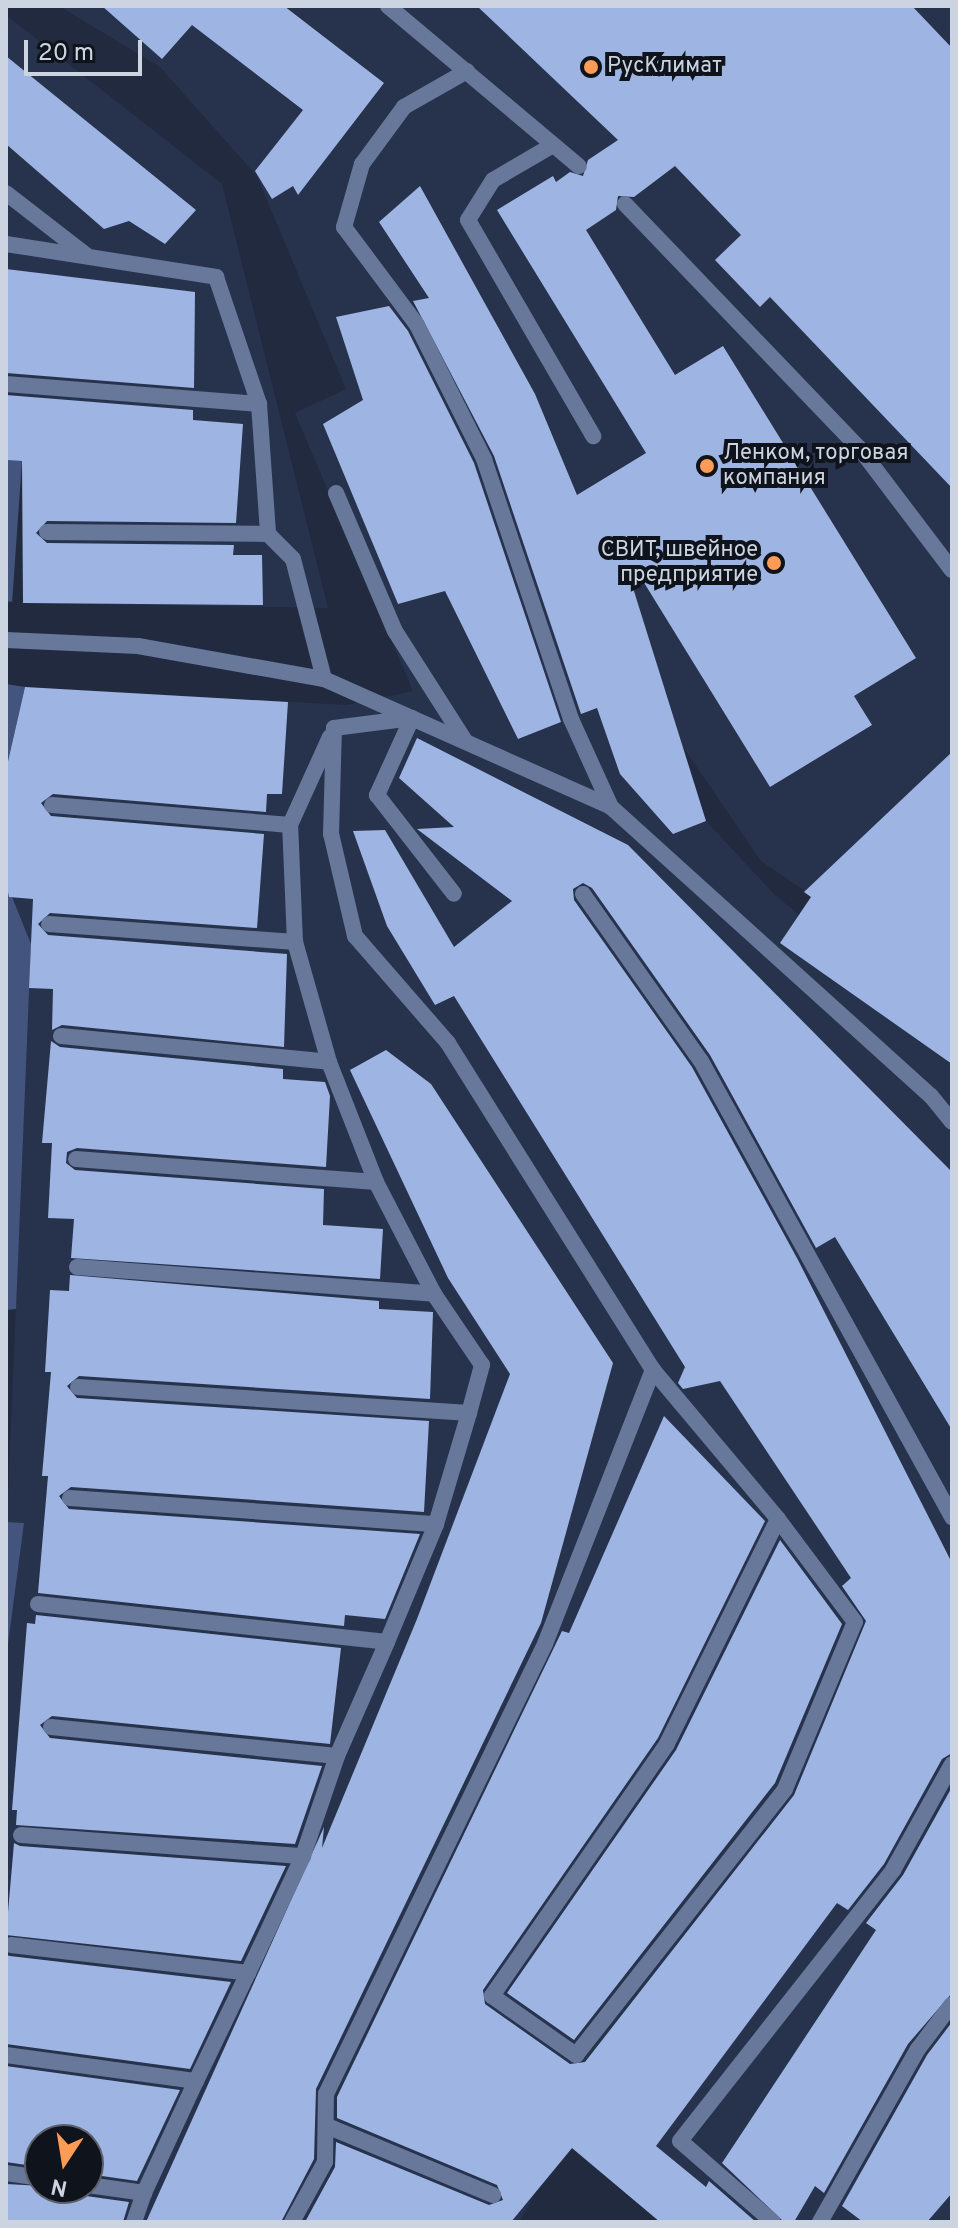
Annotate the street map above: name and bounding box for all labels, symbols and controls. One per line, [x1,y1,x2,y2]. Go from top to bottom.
scale bar [28,24,146,74]
text: 20 m [38,39,94,69]
place label: РусКлимат [607,54,722,80]
marker: РусКлимат [582,58,600,76]
place label: Ленком, торговая компания [723,440,908,492]
marker: Ленком, торговая компания [698,457,716,475]
place label: СВИТ, швейное предприятие [601,537,758,588]
marker: СВИТ, швейное предприятие [765,554,783,572]
north arrow [24,2124,104,2204]
text: N [49,2171,70,2201]

